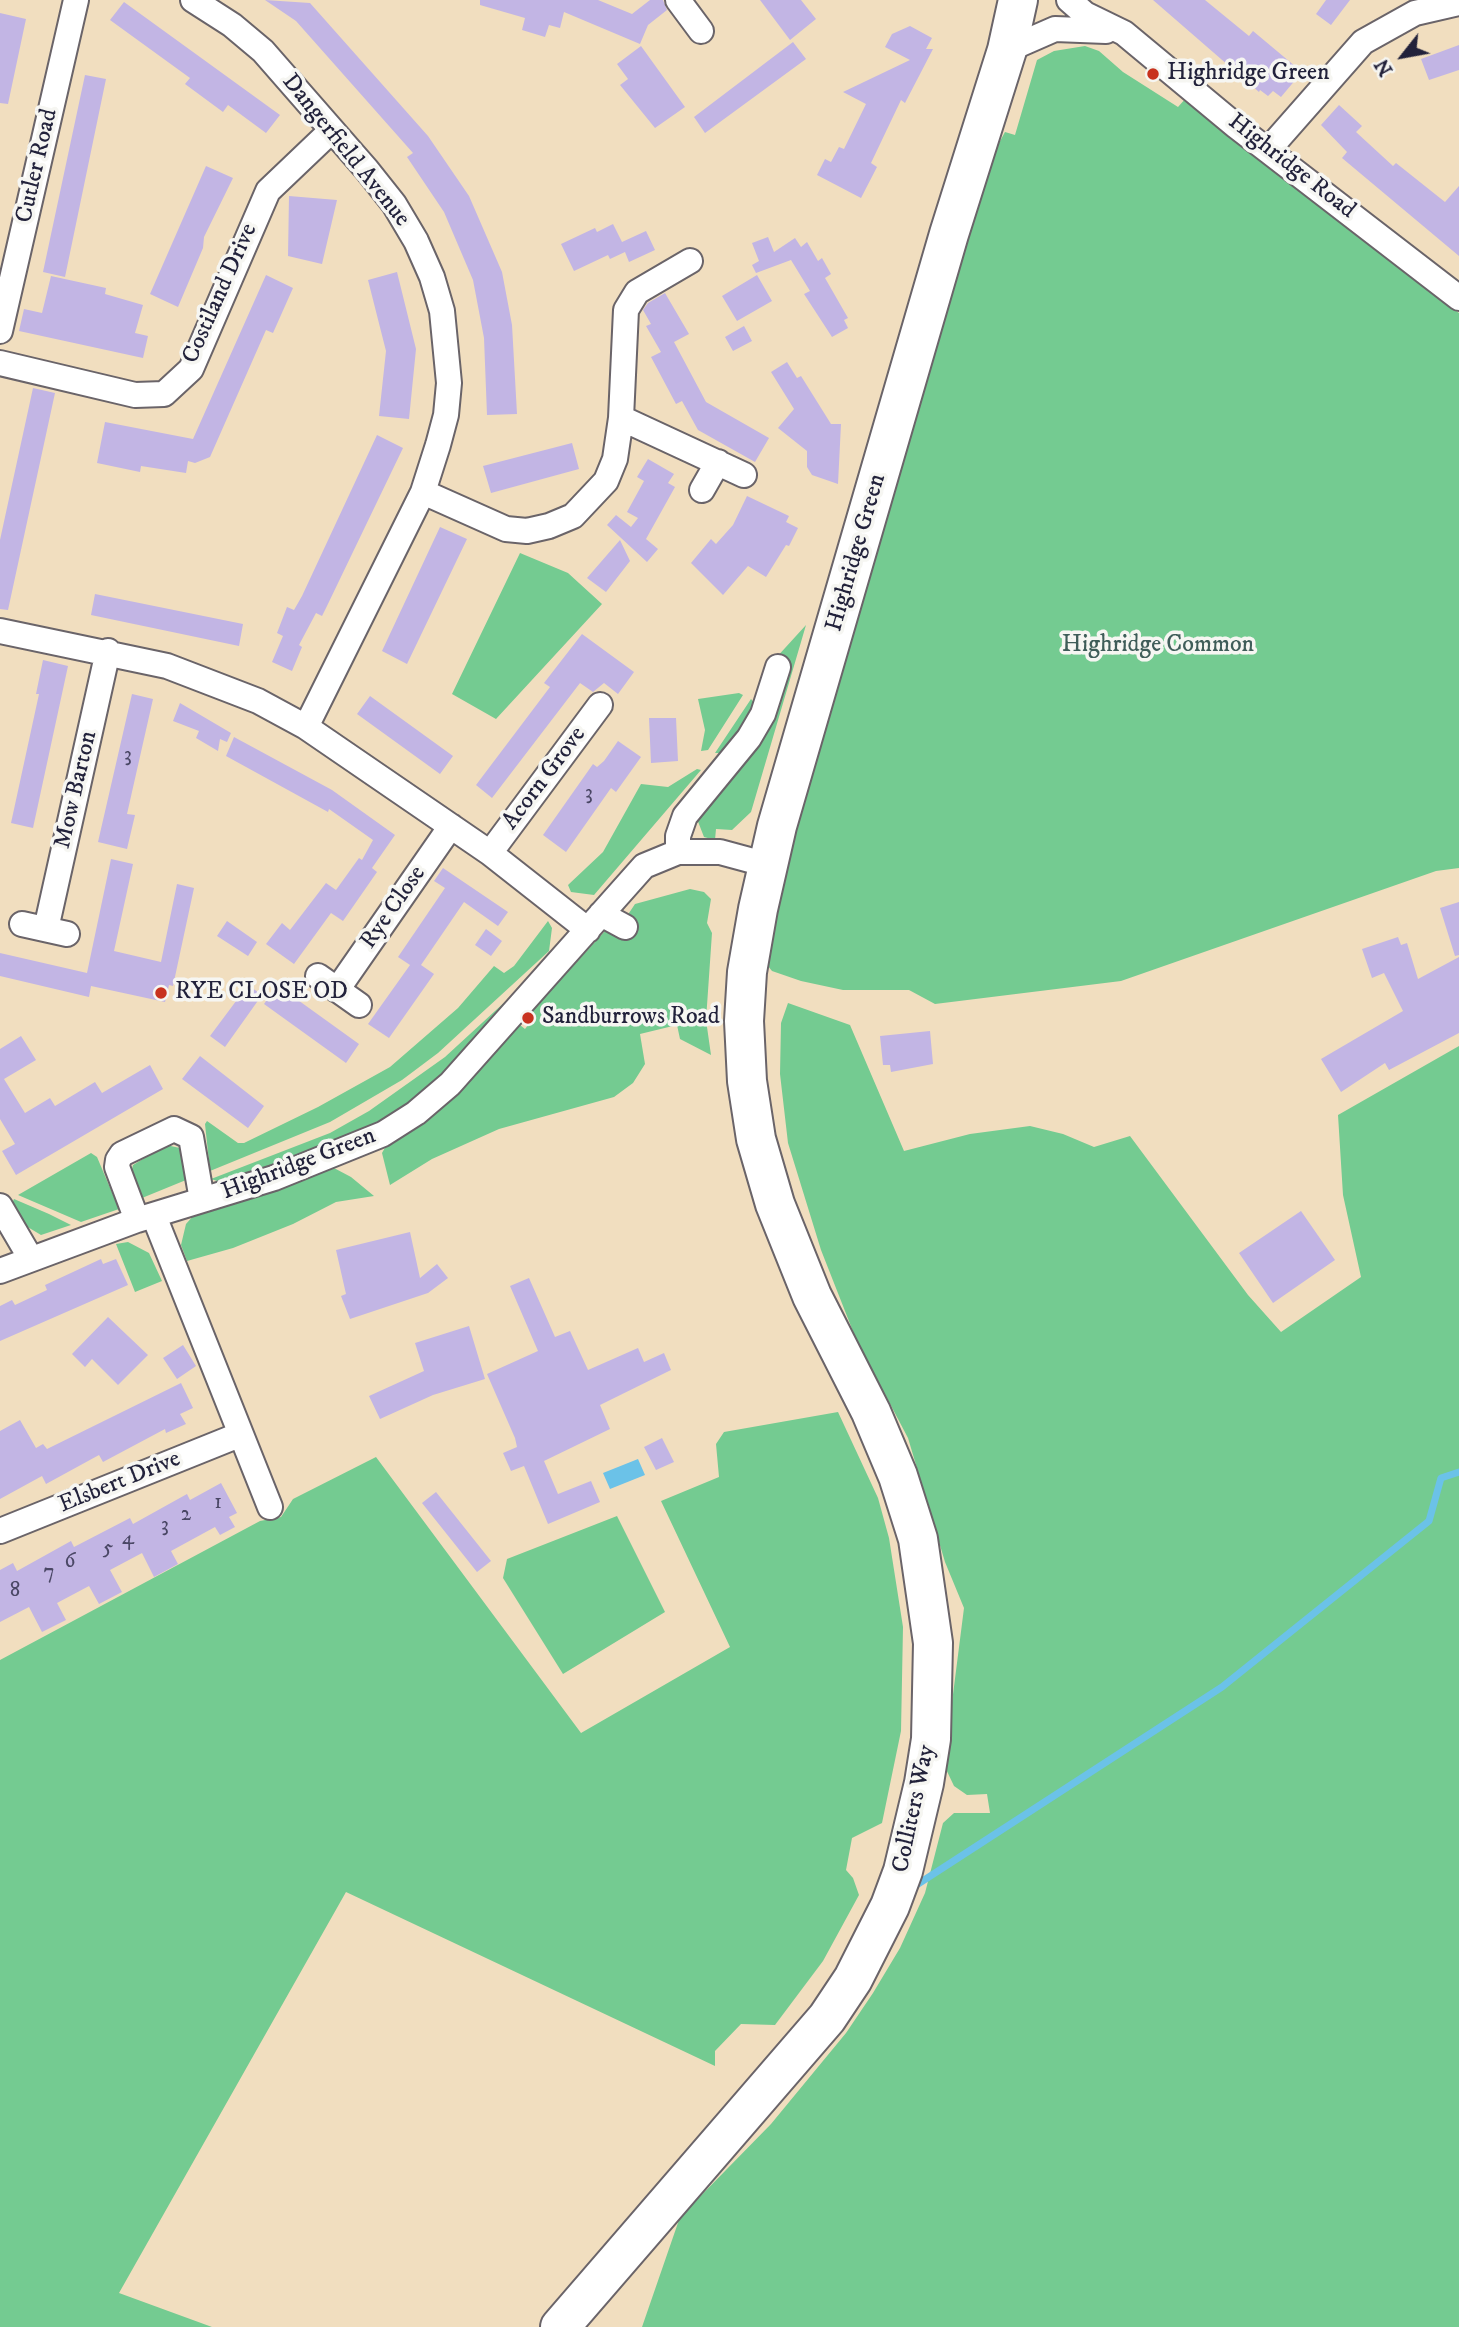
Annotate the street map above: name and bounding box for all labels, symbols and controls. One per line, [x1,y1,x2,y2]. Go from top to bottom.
north arrow [1368,21,1438,91]
text: N [1371,54,1398,80]
place label: Highridge Green [1167,60,1330,88]
marker: Highridge Green [1145,66,1161,82]
street label: Dangerfield Avenue [275,69,415,233]
street label: Cutler Road [11,106,65,226]
street label: Highridge Road [1221,108,1361,226]
street label: Costiland Drive [177,220,265,368]
street label: Highridge Green [821,471,893,635]
park label: Highridge Common [1062,632,1254,660]
street label: Acorn Grove [497,722,593,836]
street label: Mow Barton [49,728,105,852]
house number: 3 [124,744,132,770]
house number: 3 [585,782,593,808]
street label: Rye Close [355,861,433,955]
place label: RYE CLOSE OD [175,979,348,1007]
marker: RYE CLOSE OD [153,985,169,1001]
place label: Sandburrows Road [542,1004,720,1032]
marker: Sandburrows Road [520,1010,536,1026]
street label: Highridge Green [218,1122,380,1208]
street label: Elsbert Drive [55,1446,185,1520]
house number: 1 [214,1491,222,1517]
house number: 2 [181,1503,191,1529]
house number: 3 [161,1514,169,1540]
house number: 4 [122,1527,134,1553]
house number: 5 [103,1537,113,1563]
house number: 6 [65,1550,75,1576]
house number: 7 [43,1561,55,1587]
house number: 8 [10,1579,20,1605]
street label: Colliters Way [887,1743,943,1875]

